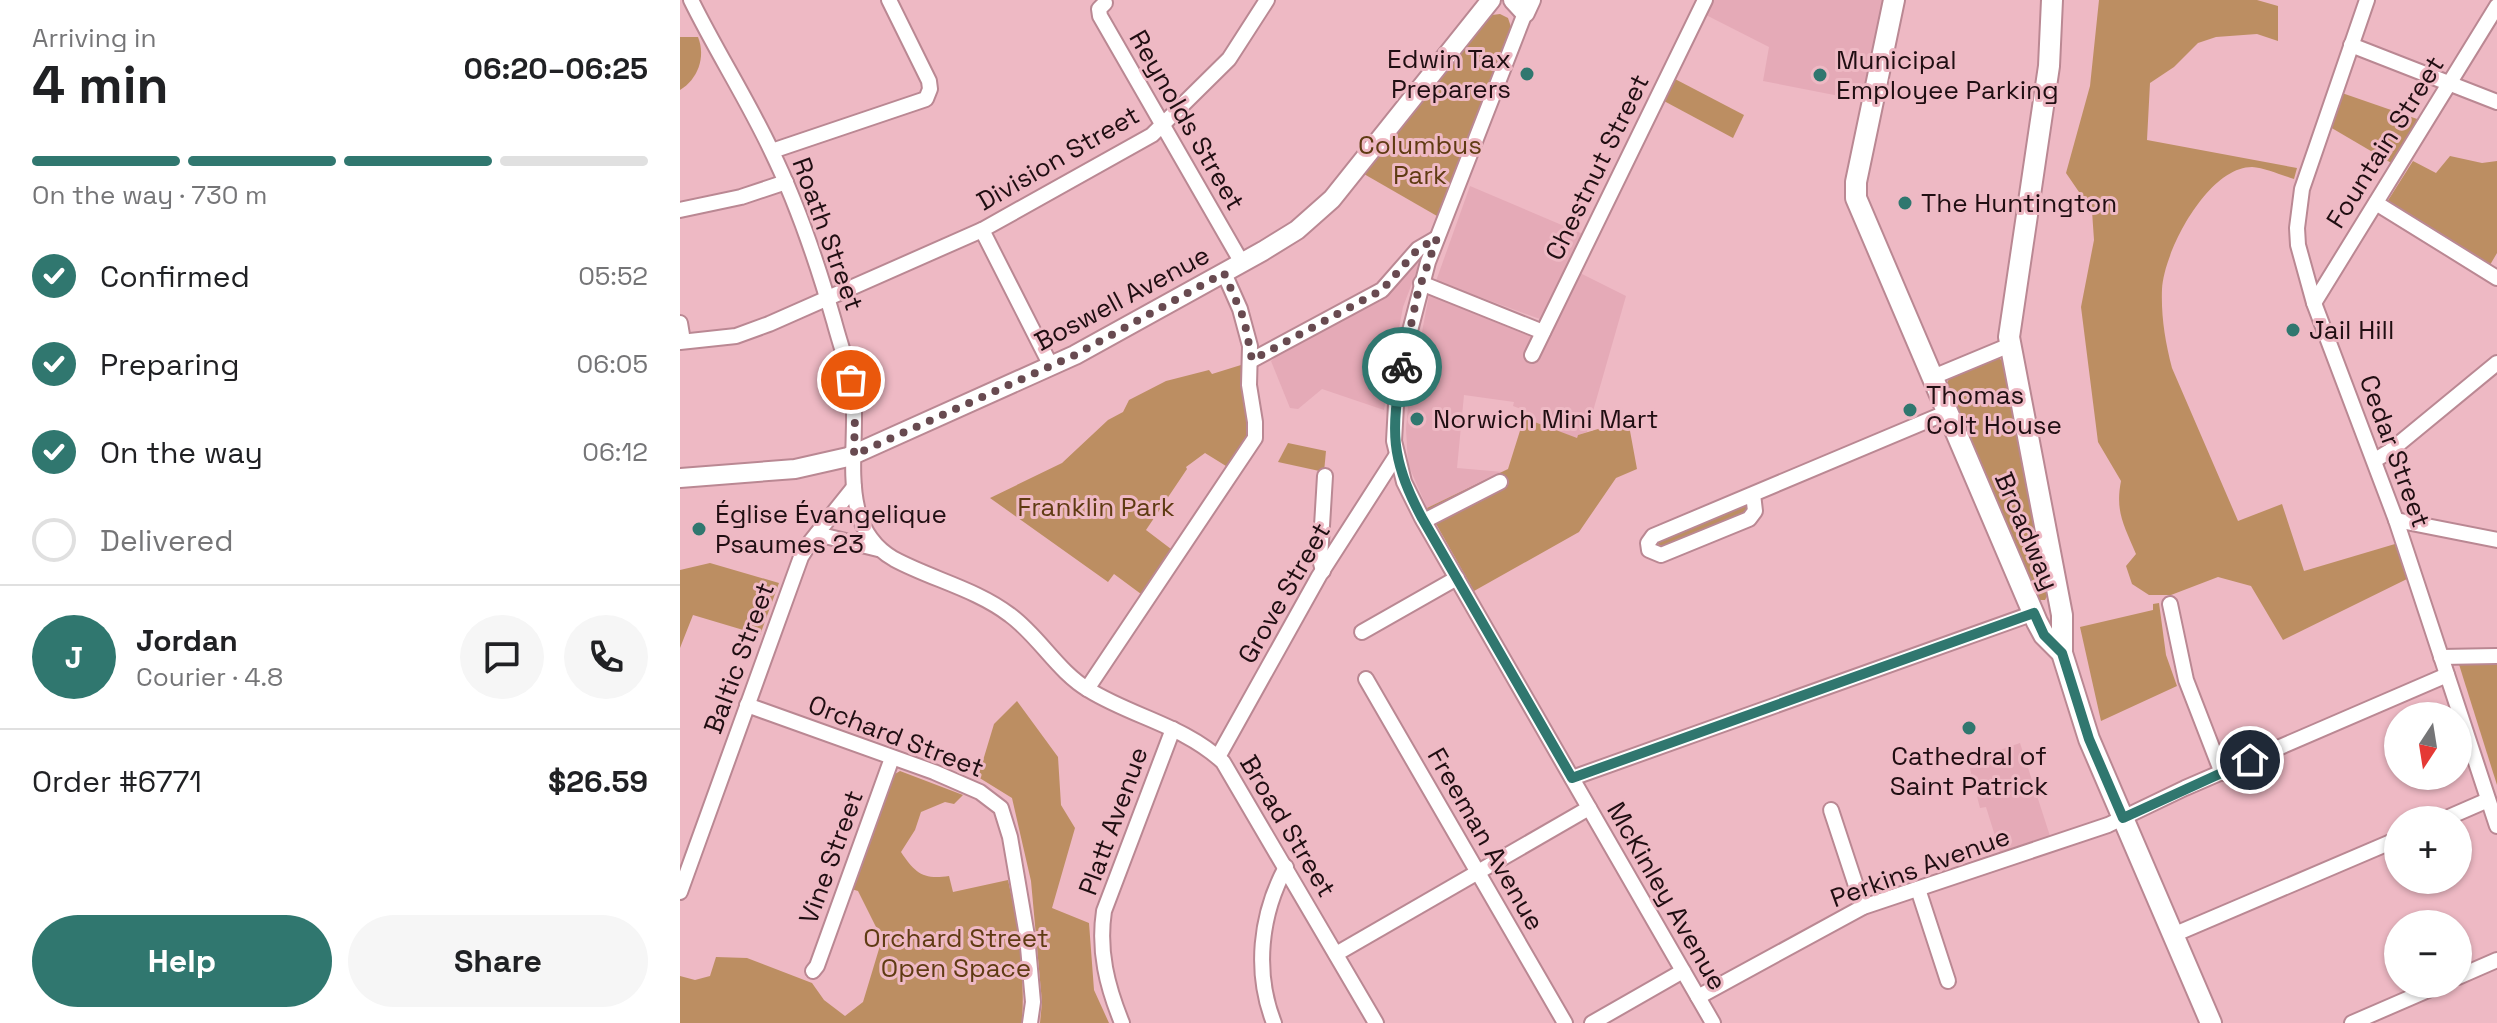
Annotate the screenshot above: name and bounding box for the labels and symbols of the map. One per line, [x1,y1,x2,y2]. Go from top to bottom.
street label: Reynolds Street [1122,24,1252,216]
place label: Edwin Tax Preparers [1387,42,1511,106]
place label: Municipal Employee Parking [1836,43,2059,107]
street label: Fountain Street [2318,50,2452,234]
marker: Edwin Tax Preparers [1518,65,1536,83]
marker: Municipal Employee Parking [1811,66,1829,84]
street label: Chestnut Street [1537,68,1657,266]
street label: Division Street [971,98,1145,218]
park label: Columbus Park [1358,128,1482,192]
street label: Roath Street [785,153,871,315]
place label: The Huntington [1921,186,2117,220]
marker: The Huntington [1896,194,1914,212]
street label: Boswell Avenue [1029,238,1215,358]
place label: Jail Hill [2309,313,2394,347]
marker: Jail Hill [2284,321,2302,339]
courier [1362,327,1442,407]
pin [817,346,885,414]
street label: Cedar Street [2352,370,2438,532]
place label: Thomas Colt House [1926,378,2062,442]
marker: Thomas Colt House [1901,401,1919,419]
place label: Norwich Mini Mart [1433,402,1659,436]
marker: Norwich Mini Mart [1408,410,1426,428]
street label: Broadway [1987,467,2067,595]
park label: Franklin Park [1017,490,1175,524]
place label: Église Évangelique Psaumes 23 [715,497,947,561]
street label: Grove Street [1230,516,1338,670]
marker: Église Évangelique Psaumes 23 [690,520,708,538]
street label: Baltic Street [696,578,782,738]
street label: Orchard Street [803,687,989,785]
north arrow [2384,702,2472,790]
marker: Cathedral of Saint Patrick [1960,719,1978,737]
pin [2216,726,2284,794]
place label: Cathedral of Saint Patrick [1890,739,2048,803]
street label: Freeman Avenue [1420,741,1552,937]
street label: Platt Avenue [1070,742,1156,900]
street label: Broad Street [1232,749,1344,903]
street label: Vine Street [791,785,871,929]
street label: McKinley Avenue [1599,796,1735,996]
street label: Perkins Avenue [1826,819,2014,915]
park label: Orchard Street Open Space [863,921,1049,985]

